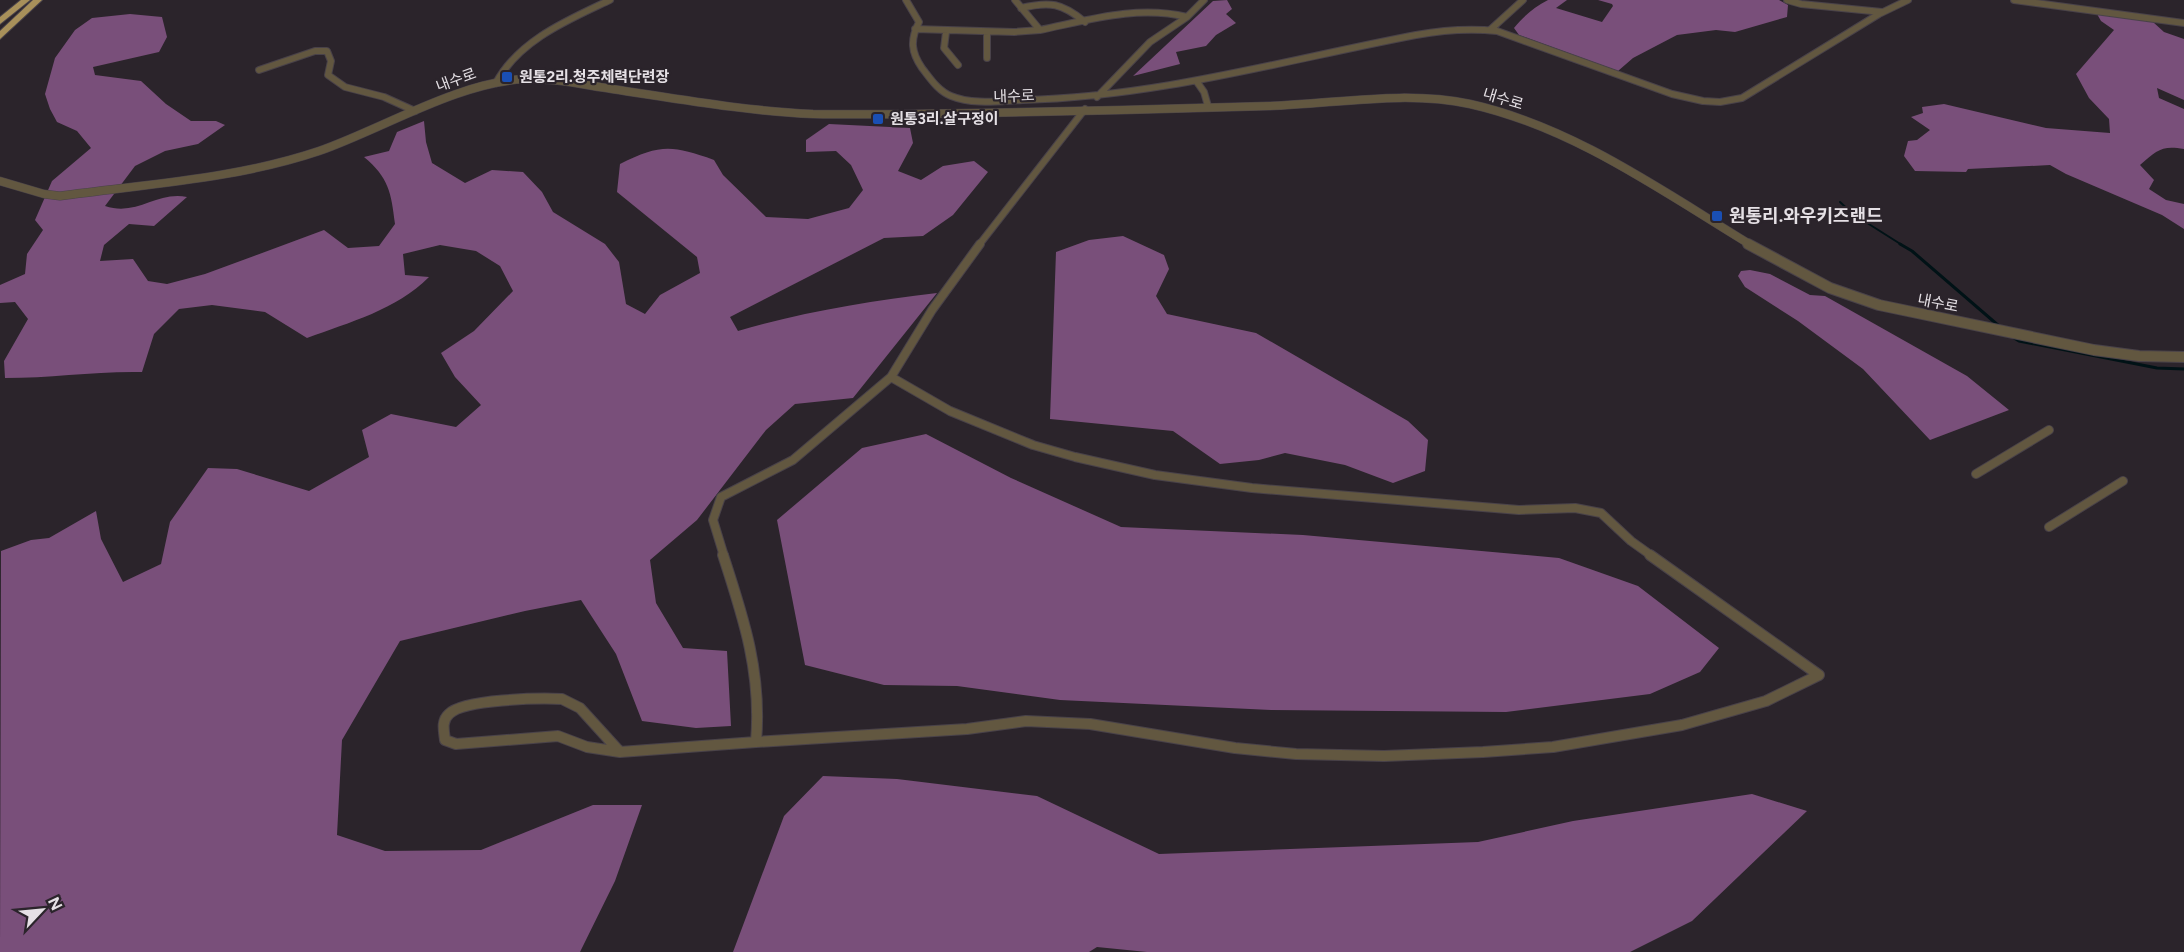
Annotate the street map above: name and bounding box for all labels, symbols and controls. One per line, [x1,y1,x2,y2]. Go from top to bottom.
street label: 내수로 [433,64,479,96]
place label: 원통2리.청주체력단련장 [519,68,670,86]
marker: 원통2리.청주체력단련장 [500,70,514,84]
street label: 내수로 [1481,84,1525,114]
street label: 내수로 [993,86,1035,106]
place label: 원통3리.살구정이 [890,110,999,128]
marker: 원통3리.살구정이 [871,112,885,126]
place label: 원통리.와우키즈랜드 [1729,205,1883,227]
marker: 원통리.와우키즈랜드 [1710,209,1724,223]
street label: 내수로 [1916,290,1960,316]
north arrow [12,880,72,940]
text: N [44,894,66,913]

